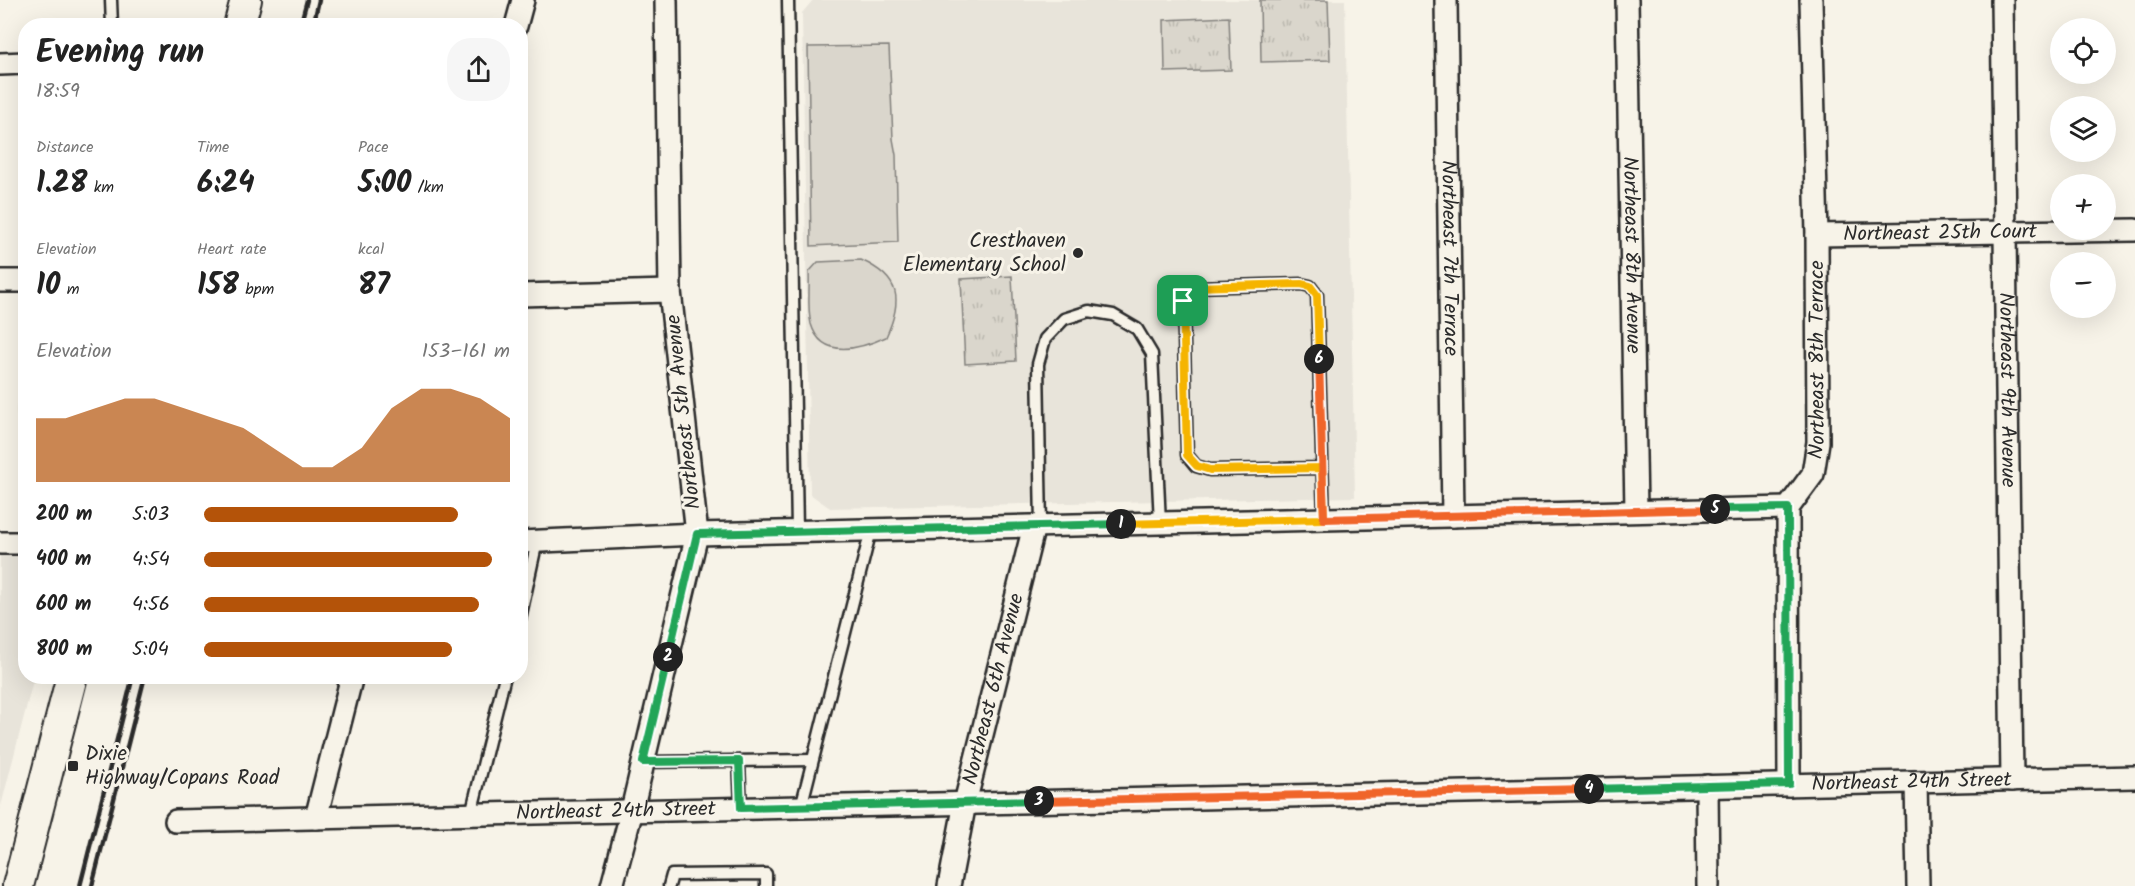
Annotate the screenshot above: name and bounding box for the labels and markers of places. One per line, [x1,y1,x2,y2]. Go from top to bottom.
place label: Cresthaven Elementary School [903,225,1066,282]
marker: Cresthaven Elementary School [1071,246,1085,260]
pin [1157,275,1208,326]
pin: 6 [1304,344,1334,374]
pin: 5 [1700,494,1730,524]
pin: 1 [1106,509,1136,539]
pin: 2 [653,642,683,672]
place label: Dixie Highway/Copans Road [85,738,280,795]
marker: Dixie Highway/Copans Road [66,759,80,773]
pin: 4 [1574,774,1604,804]
pin: 3 [1024,786,1054,816]

